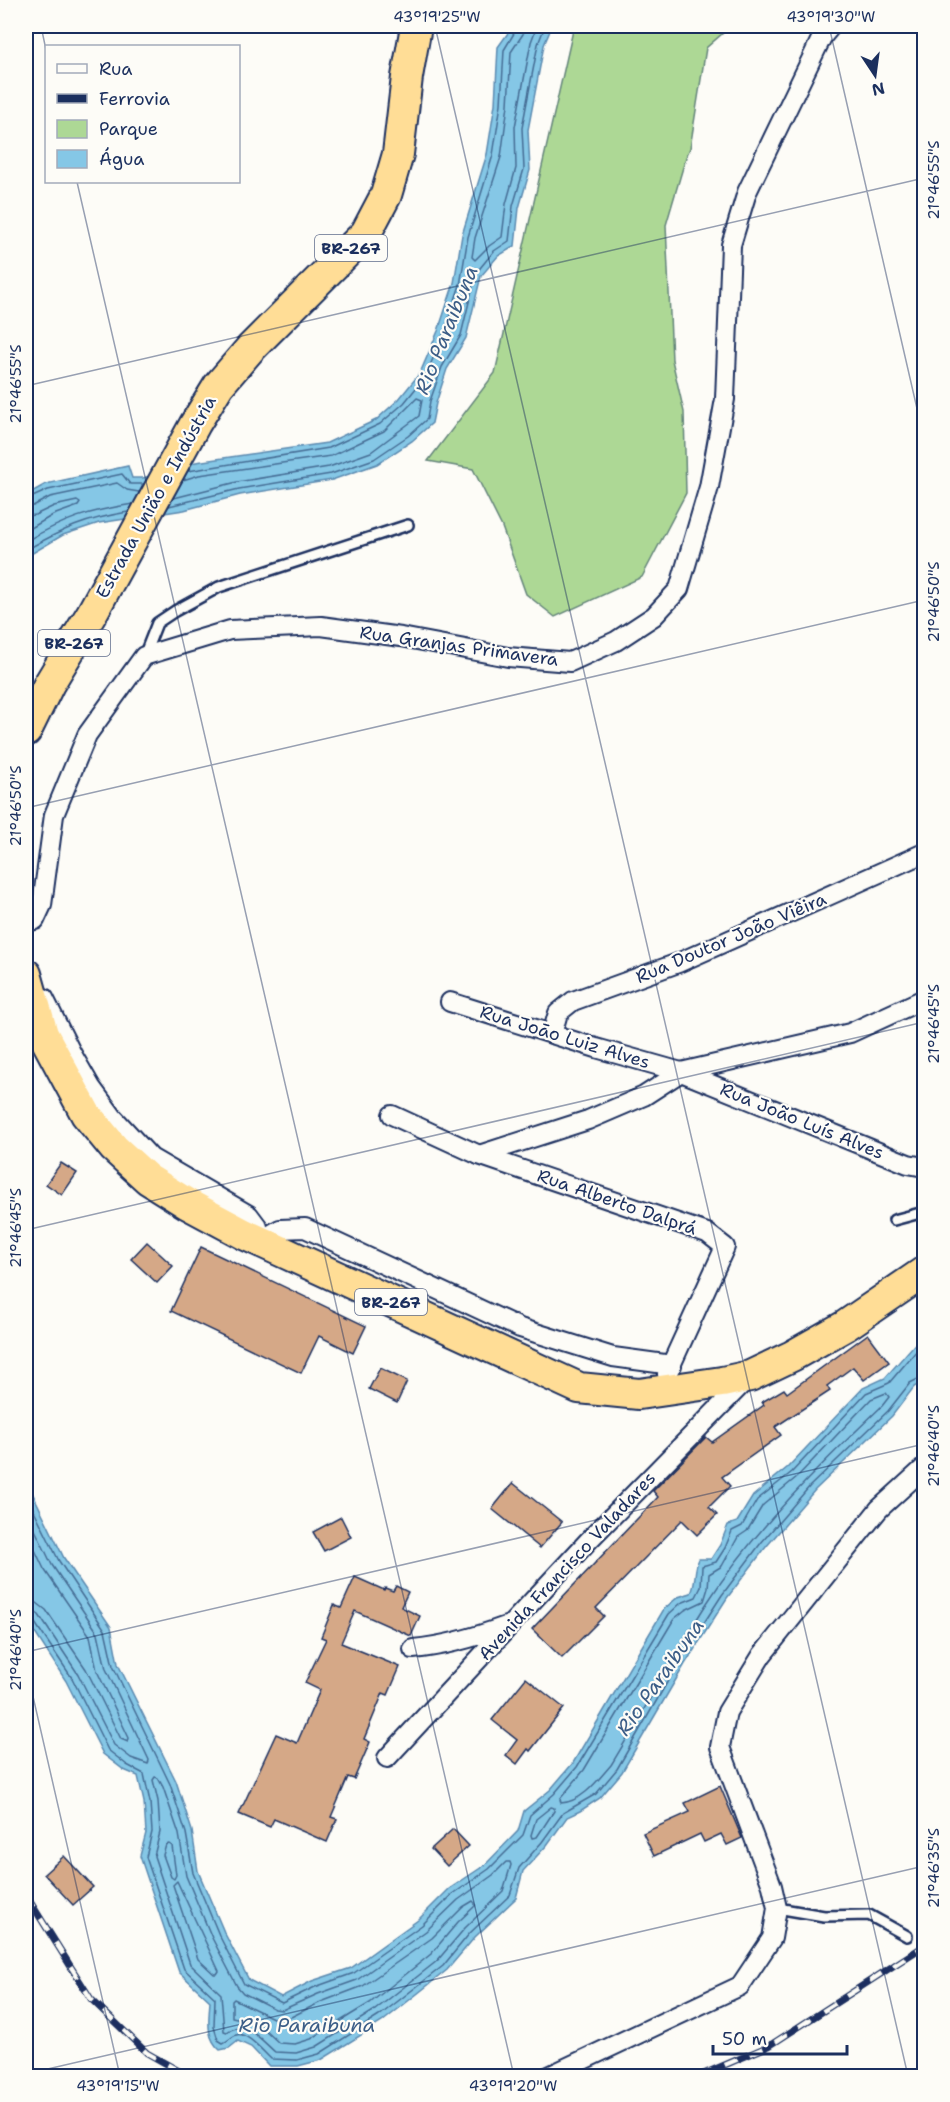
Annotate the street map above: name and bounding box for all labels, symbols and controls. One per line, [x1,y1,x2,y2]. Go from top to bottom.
text: 43°19'25"W [393,7,481,27]
text: 43°19'30"W [787,7,875,27]
legend [45,45,240,183]
north arrow [845,45,905,105]
text: Rua [99,57,132,81]
text: N [870,77,887,101]
text: Ferrovia [99,87,170,111]
text: Parque [99,117,158,141]
text: 21°46'55"S [924,140,944,220]
text: Água [99,147,144,171]
road number: BR-267 [315,235,387,261]
water label: Rio Paraibuna [408,262,484,398]
text: 21°46'55"S [6,344,26,424]
street label: Estrada União e Indústria [90,391,222,603]
text: 21°46'50"S [924,561,944,643]
street label: Rua Granjas Primavera [358,620,560,672]
road number: BR-267 [38,630,110,656]
text: 21°46'50"S [6,765,26,847]
street label: Rua Doutor João Viêira [632,887,830,989]
text: 21°46'45"S [924,984,944,1064]
street label: Rua Joāo Luiz Alves [477,1000,653,1074]
street label: Rua João Luís Alves [717,1077,887,1165]
street label: Rua Alberto Dalprá [534,1163,700,1241]
text: 21°46'45"S [6,1188,26,1268]
road number: BR-267 [355,1289,427,1315]
text: 21°46'40"S [924,1405,944,1487]
street label: Avenida Francisco Valadares [473,1466,661,1666]
text: 21°46'40"S [6,1609,26,1691]
water label: Rio Paraibuna [610,1614,710,1740]
text: 21°46'35"S [924,1828,944,1908]
water label: Rio Paraibuna [239,2012,375,2038]
scale bar [713,2018,846,2056]
text: 50 m [722,2027,767,2051]
text: 43°19'15"W [76,2076,160,2096]
text: 43°19'20"W [469,2076,557,2096]

